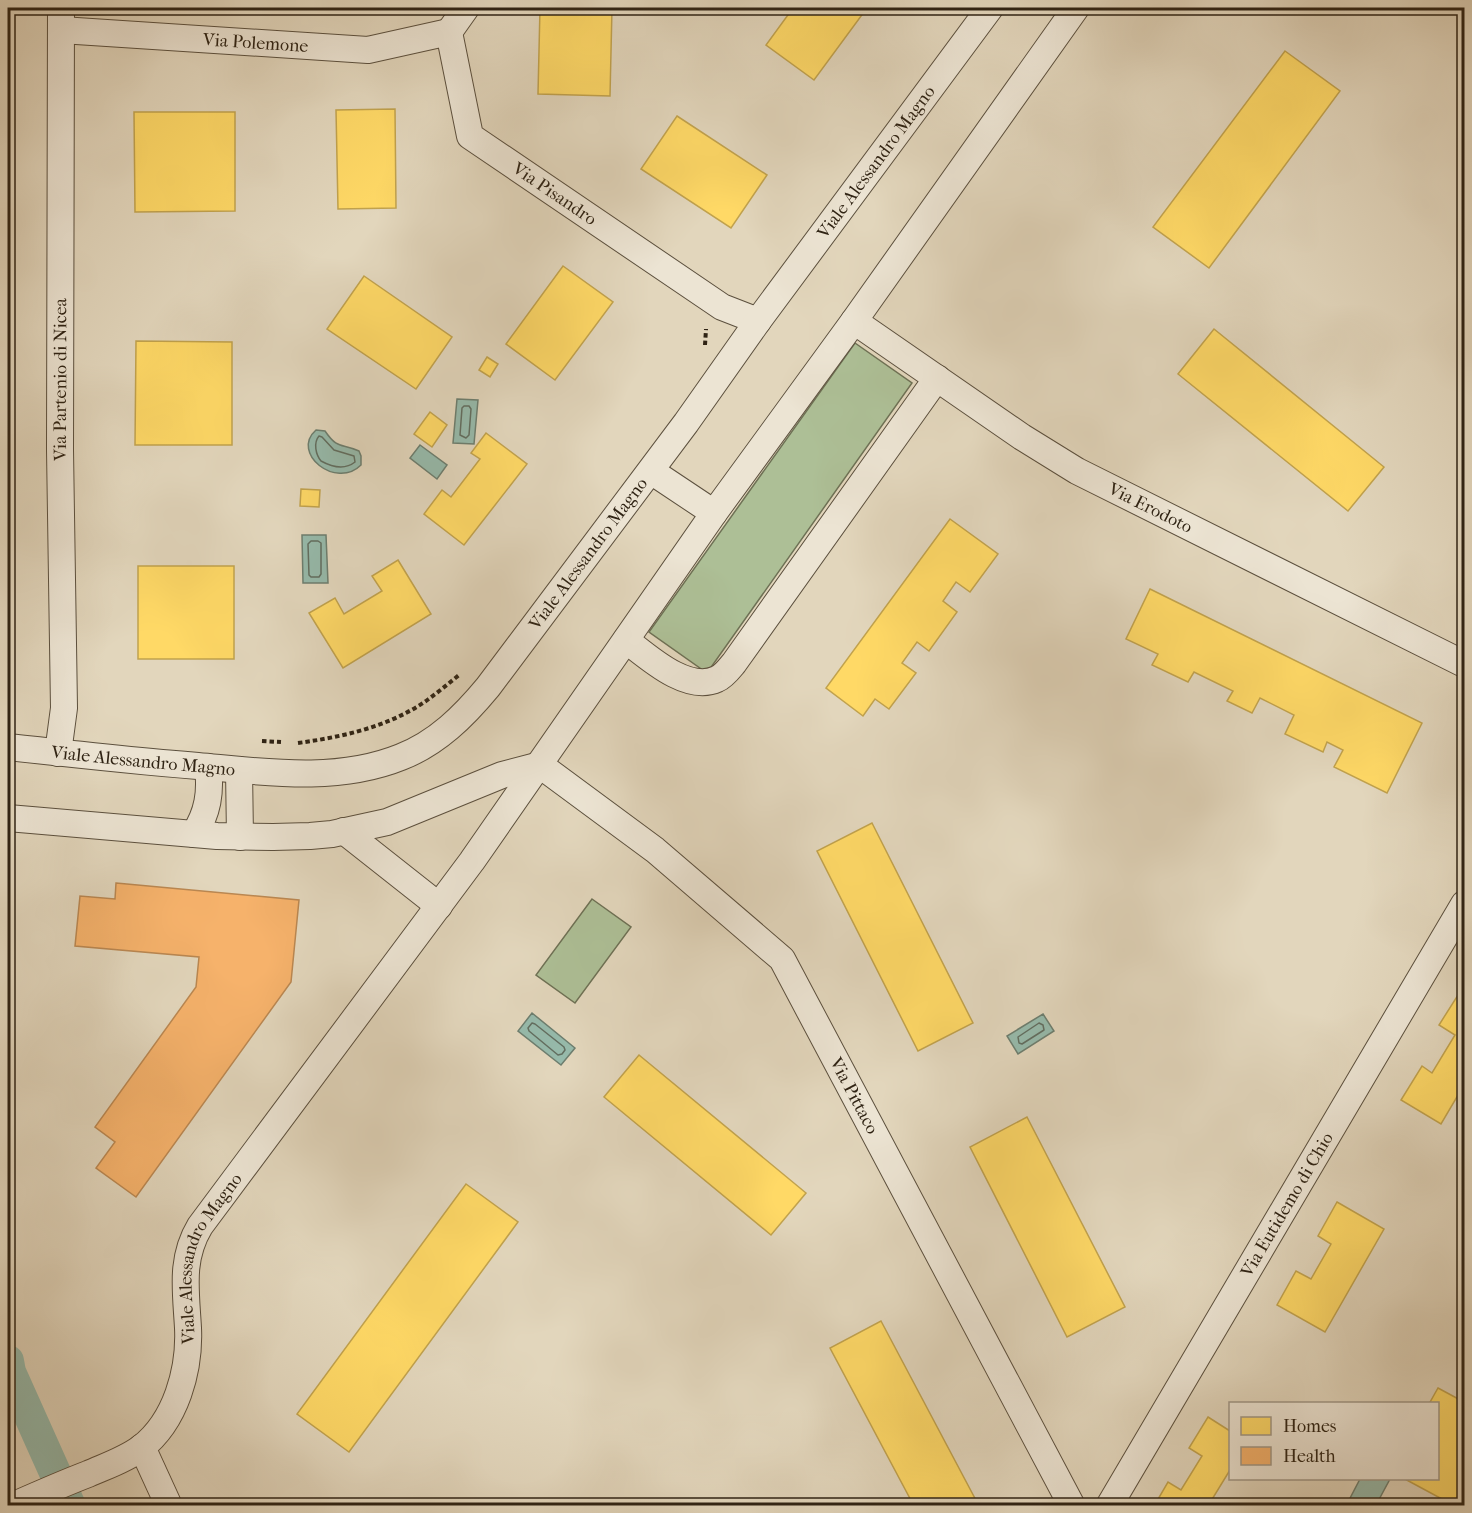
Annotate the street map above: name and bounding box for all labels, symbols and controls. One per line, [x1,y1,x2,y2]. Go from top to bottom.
street label: Via Polemone [201,29,309,57]
street label: Viale Alessandro Magno [812,81,939,243]
street label: Via Pisandro [508,157,601,230]
street label: Via Partenio di Nicea [49,297,71,462]
street label: Viale Alessandro Magno [524,473,652,635]
street label: Via Erodoto [1104,477,1196,537]
street label: Viale Alessandro Magno [49,741,236,780]
street label: Via Pittaco [825,1053,883,1137]
street label: Via Eutidemo di Chio [1236,1129,1338,1281]
street label: Viale Alessandro Magno [175,1169,246,1346]
legend [1229,1402,1439,1480]
text: Homes [1283,1416,1337,1437]
text: Health [1283,1446,1336,1467]

